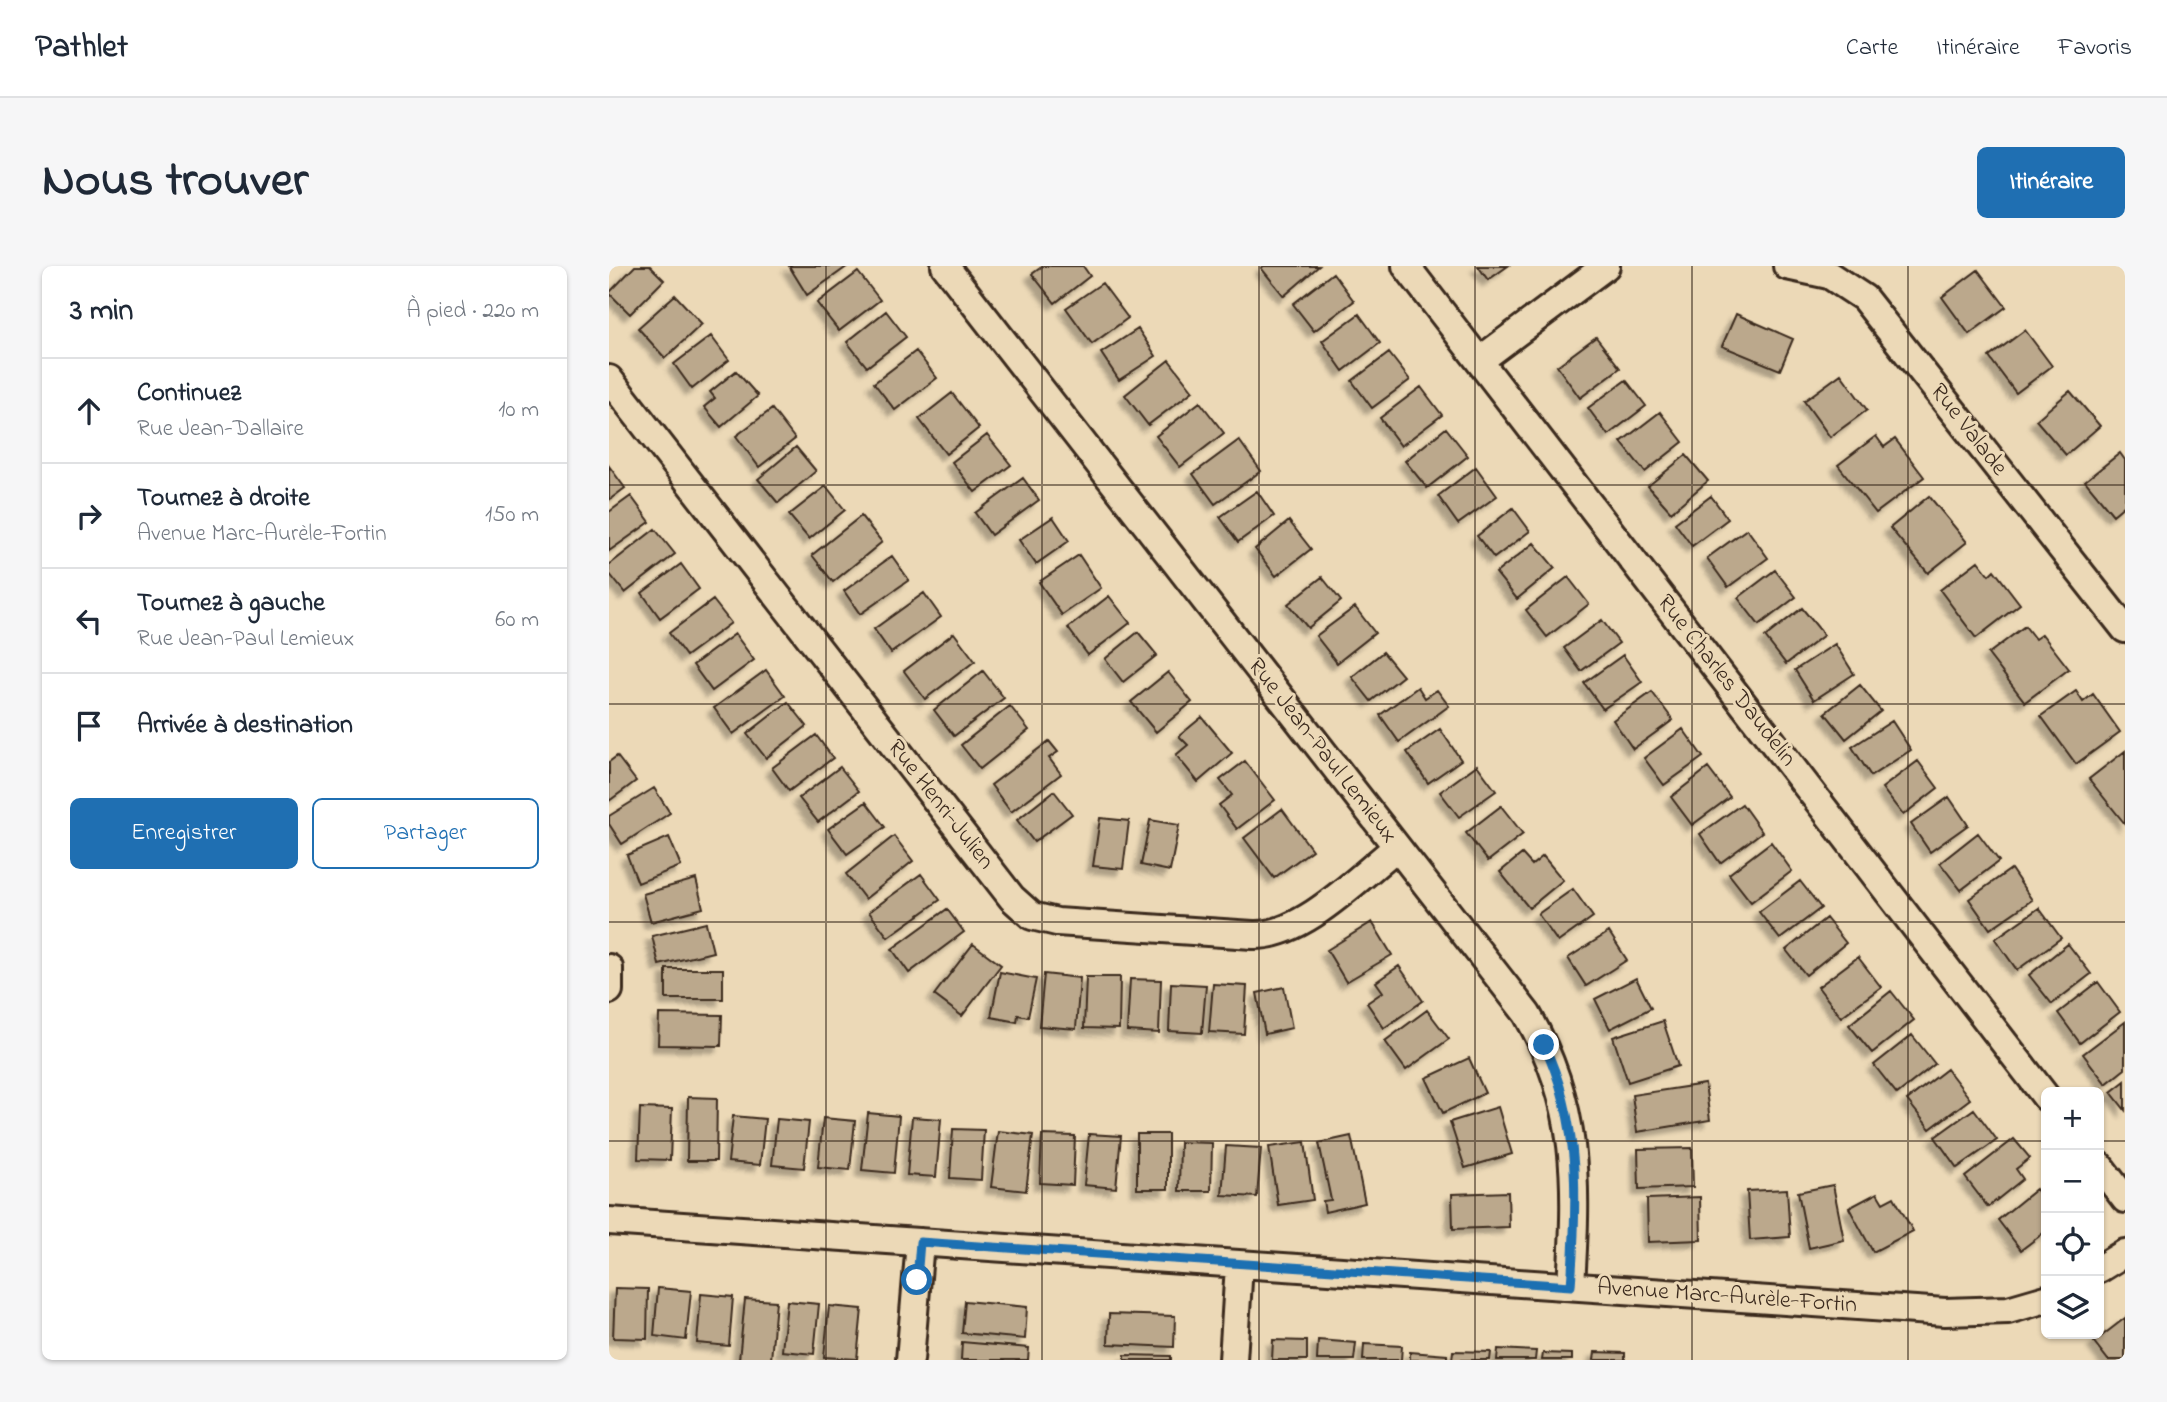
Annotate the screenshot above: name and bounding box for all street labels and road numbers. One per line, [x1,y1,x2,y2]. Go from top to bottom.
street label: Rue Valade [1921,376,2016,484]
street label: Rue Charles Daudelin [1647,587,1805,775]
street label: Rue Jean-Paul Lemieux [1238,651,1406,851]
street label: Rue Henri-Julien [878,732,1002,878]
street label: Avenue Marc-Aurèle-Fortin [1596,1270,1858,1324]

